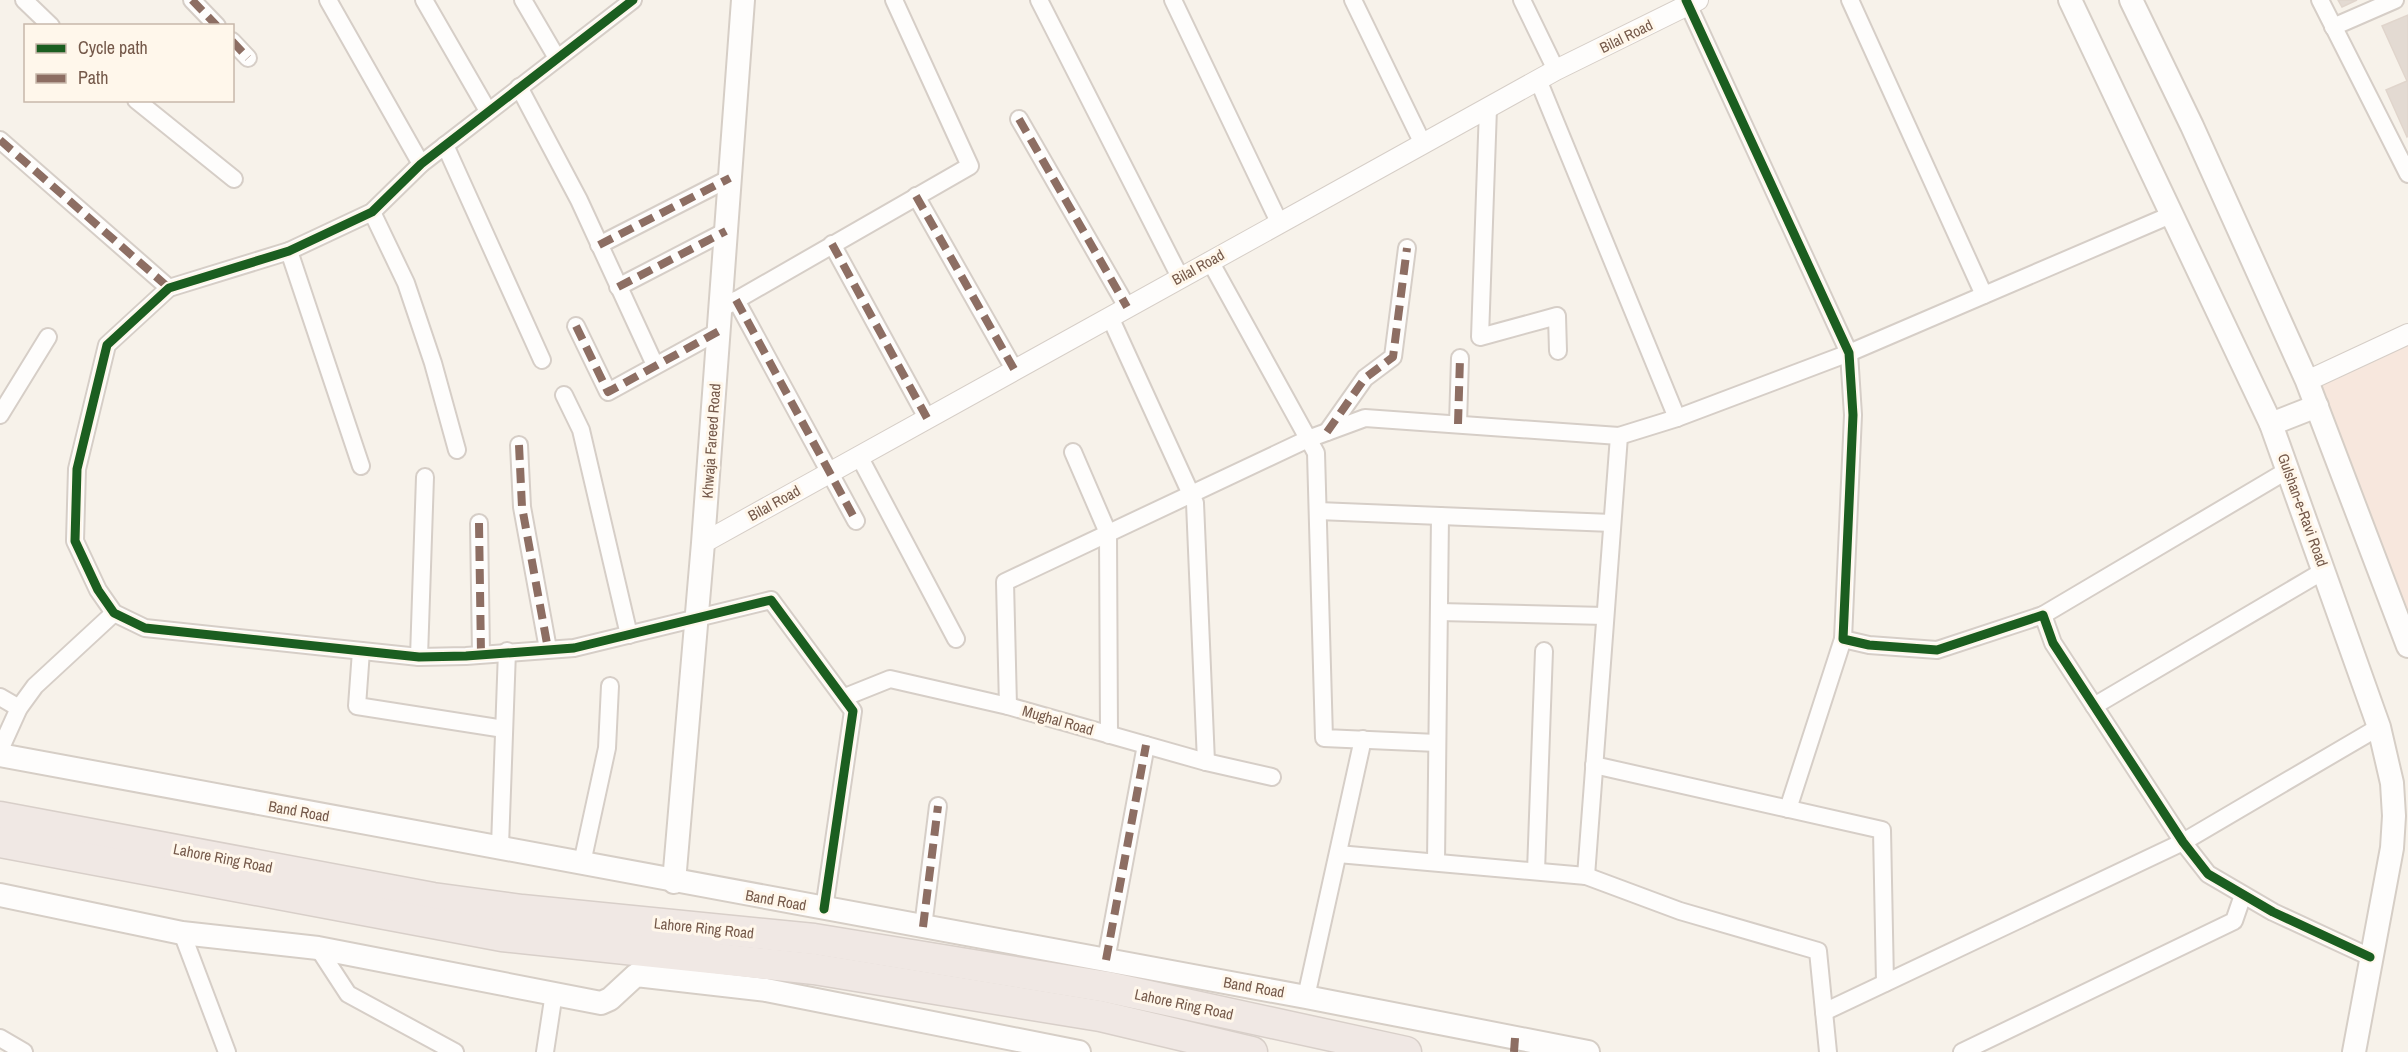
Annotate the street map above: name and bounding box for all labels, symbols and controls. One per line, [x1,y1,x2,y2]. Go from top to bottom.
street label: Bilal Road [1596,14,1656,58]
legend [24,24,234,102]
text: Cycle path [78,35,148,60]
text: Path [78,65,108,90]
street label: Bilal Road [1168,244,1228,290]
street label: Khwaja Fareed Road [697,383,725,499]
street label: Gulshan-e-Ravi Road [2273,451,2333,569]
street label: Bilal Road [744,480,804,526]
street label: Mughal Road [1020,700,1096,740]
street label: Band Road [267,795,331,827]
street label: Lahore Ring Road [172,838,274,878]
street label: Band Road [744,884,808,916]
street label: Lahore Ring Road [653,912,755,944]
street label: Band Road [1222,971,1286,1003]
street label: Lahore Ring Road [1133,983,1235,1025]

